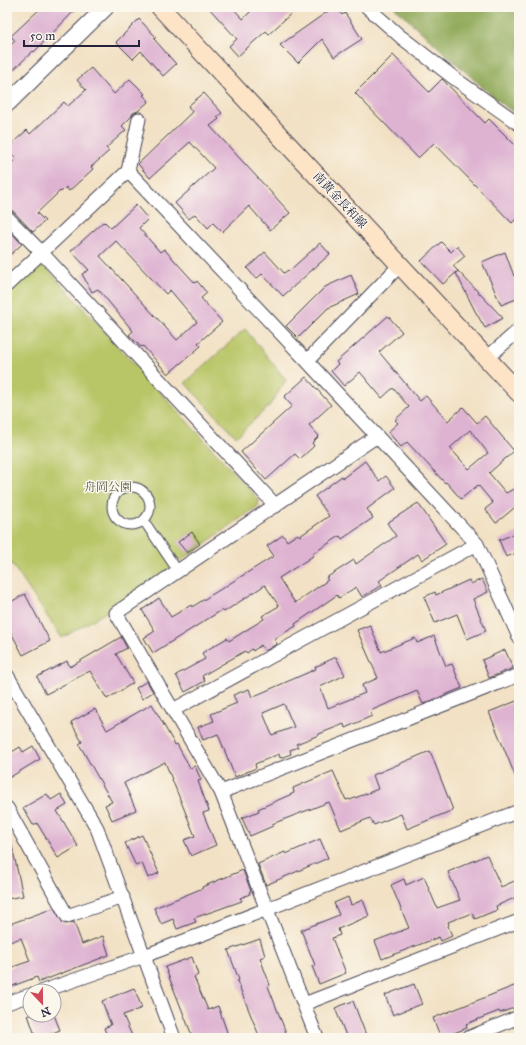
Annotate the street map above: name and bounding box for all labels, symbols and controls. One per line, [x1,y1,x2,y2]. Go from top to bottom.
scale bar [24,22,139,48]
text: 50 m [30,29,55,43]
street label: 南黄金長和線 [310,169,370,231]
park label: 舟岡公園 [84,480,132,494]
north arrow [22,983,62,1023]
text: N [38,1004,52,1020]

